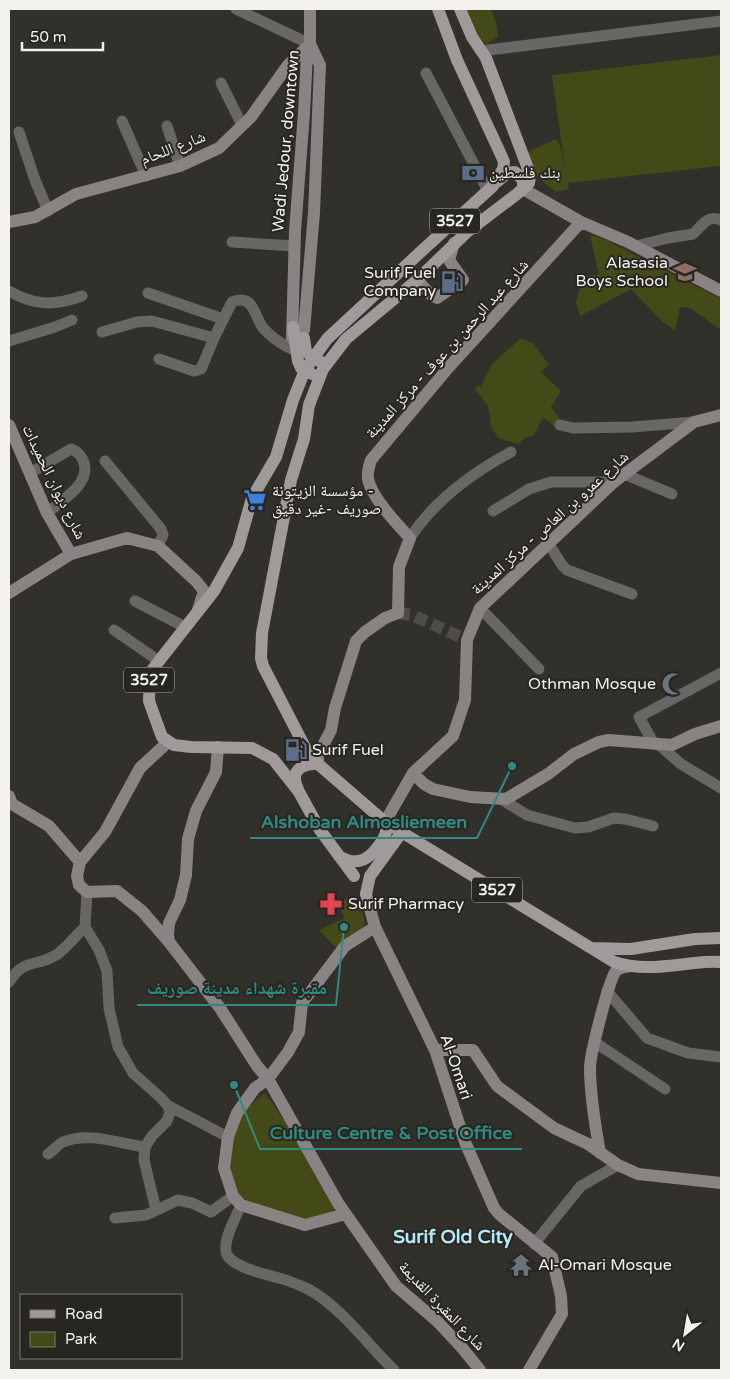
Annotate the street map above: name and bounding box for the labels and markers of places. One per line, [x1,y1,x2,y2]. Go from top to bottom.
bank icon: بنك فلسطين [460,160,486,186]
place label: بنك فلسطين [489,163,560,183]
place label: Alasasia Boys School [575,253,668,291]
school or university icon: Alasasia Boys School [672,259,698,285]
place label: Surif Fuel Company [363,263,436,301]
fuel station icon: Surif Fuel Company [439,269,465,295]
place label: مؤسسة الزيتونة - صوريف -غير دقيق [272,481,381,519]
supermarket icon: مؤسسة الزيتونة - صوريف -غير دقيق [242,487,268,513]
mosque icon: Othman Mosque [660,671,686,697]
place label: Othman Mosque [528,674,656,694]
fuel station icon: Surif Fuel [283,737,309,763]
place label: Surif Fuel [312,740,384,760]
callout: Alshoban Almosliemeen [250,805,477,838]
pharmacy icon: Surif Pharmacy [318,891,344,917]
place label: Surif Pharmacy [348,894,465,914]
callout: مقبرة شهداء مدينة صوريف [137,972,336,1005]
callout: Culture Centre & Post Office [260,1116,522,1149]
temple icon: Al-Omari Mosque [508,1252,534,1278]
place label: Al-Omari Mosque [538,1255,672,1275]

